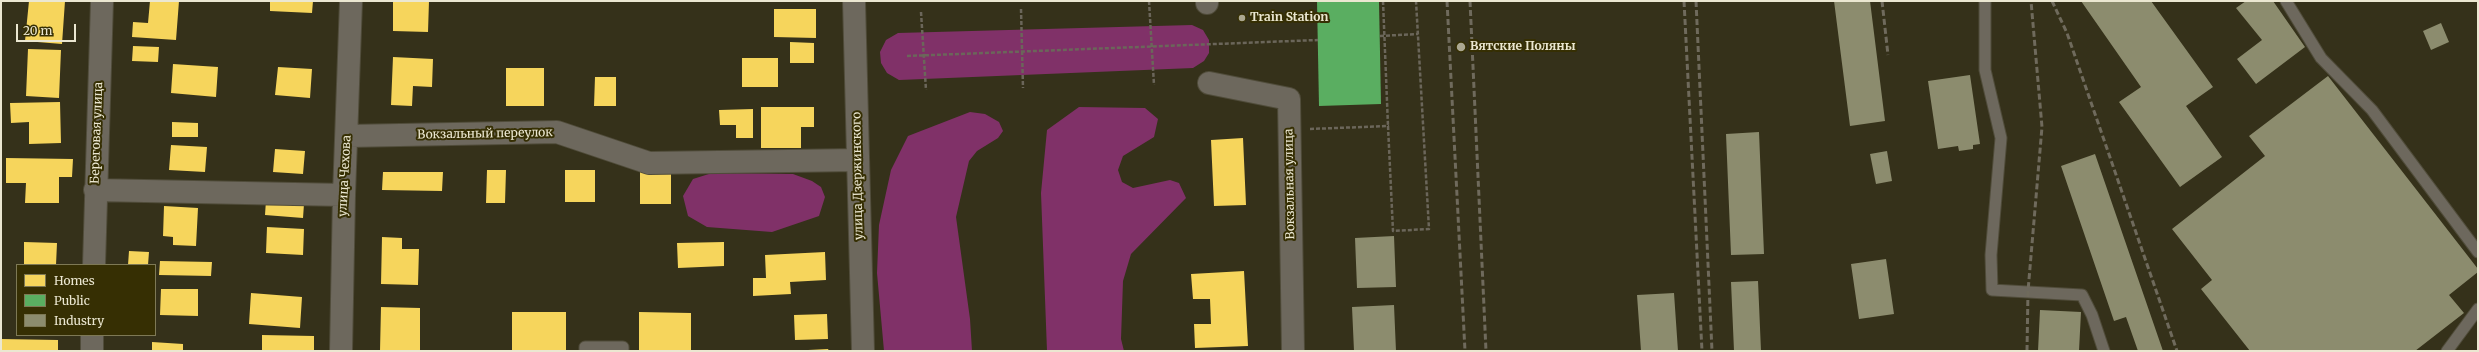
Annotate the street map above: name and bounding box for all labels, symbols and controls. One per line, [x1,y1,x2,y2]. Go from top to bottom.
place label: Train Station [1250,11,1329,25]
marker: Train Station [1237,13,1247,23]
scale bar [18,16,78,42]
text: 20 m [23,23,52,38]
place label: Вятские Поляны [1470,40,1576,54]
marker: Вятские Поляны [1455,41,1467,53]
street label: Береговая улица [88,82,106,184]
street label: улица Дзержинского [850,112,866,240]
street label: Вокзальный переулок [417,126,553,142]
street label: Вокзальная улица [1282,128,1298,240]
street label: улица Чехова [336,135,354,217]
legend [16,264,156,336]
text: Homes [54,273,95,288]
text: Public [54,293,90,308]
text: Industry [54,313,104,328]

